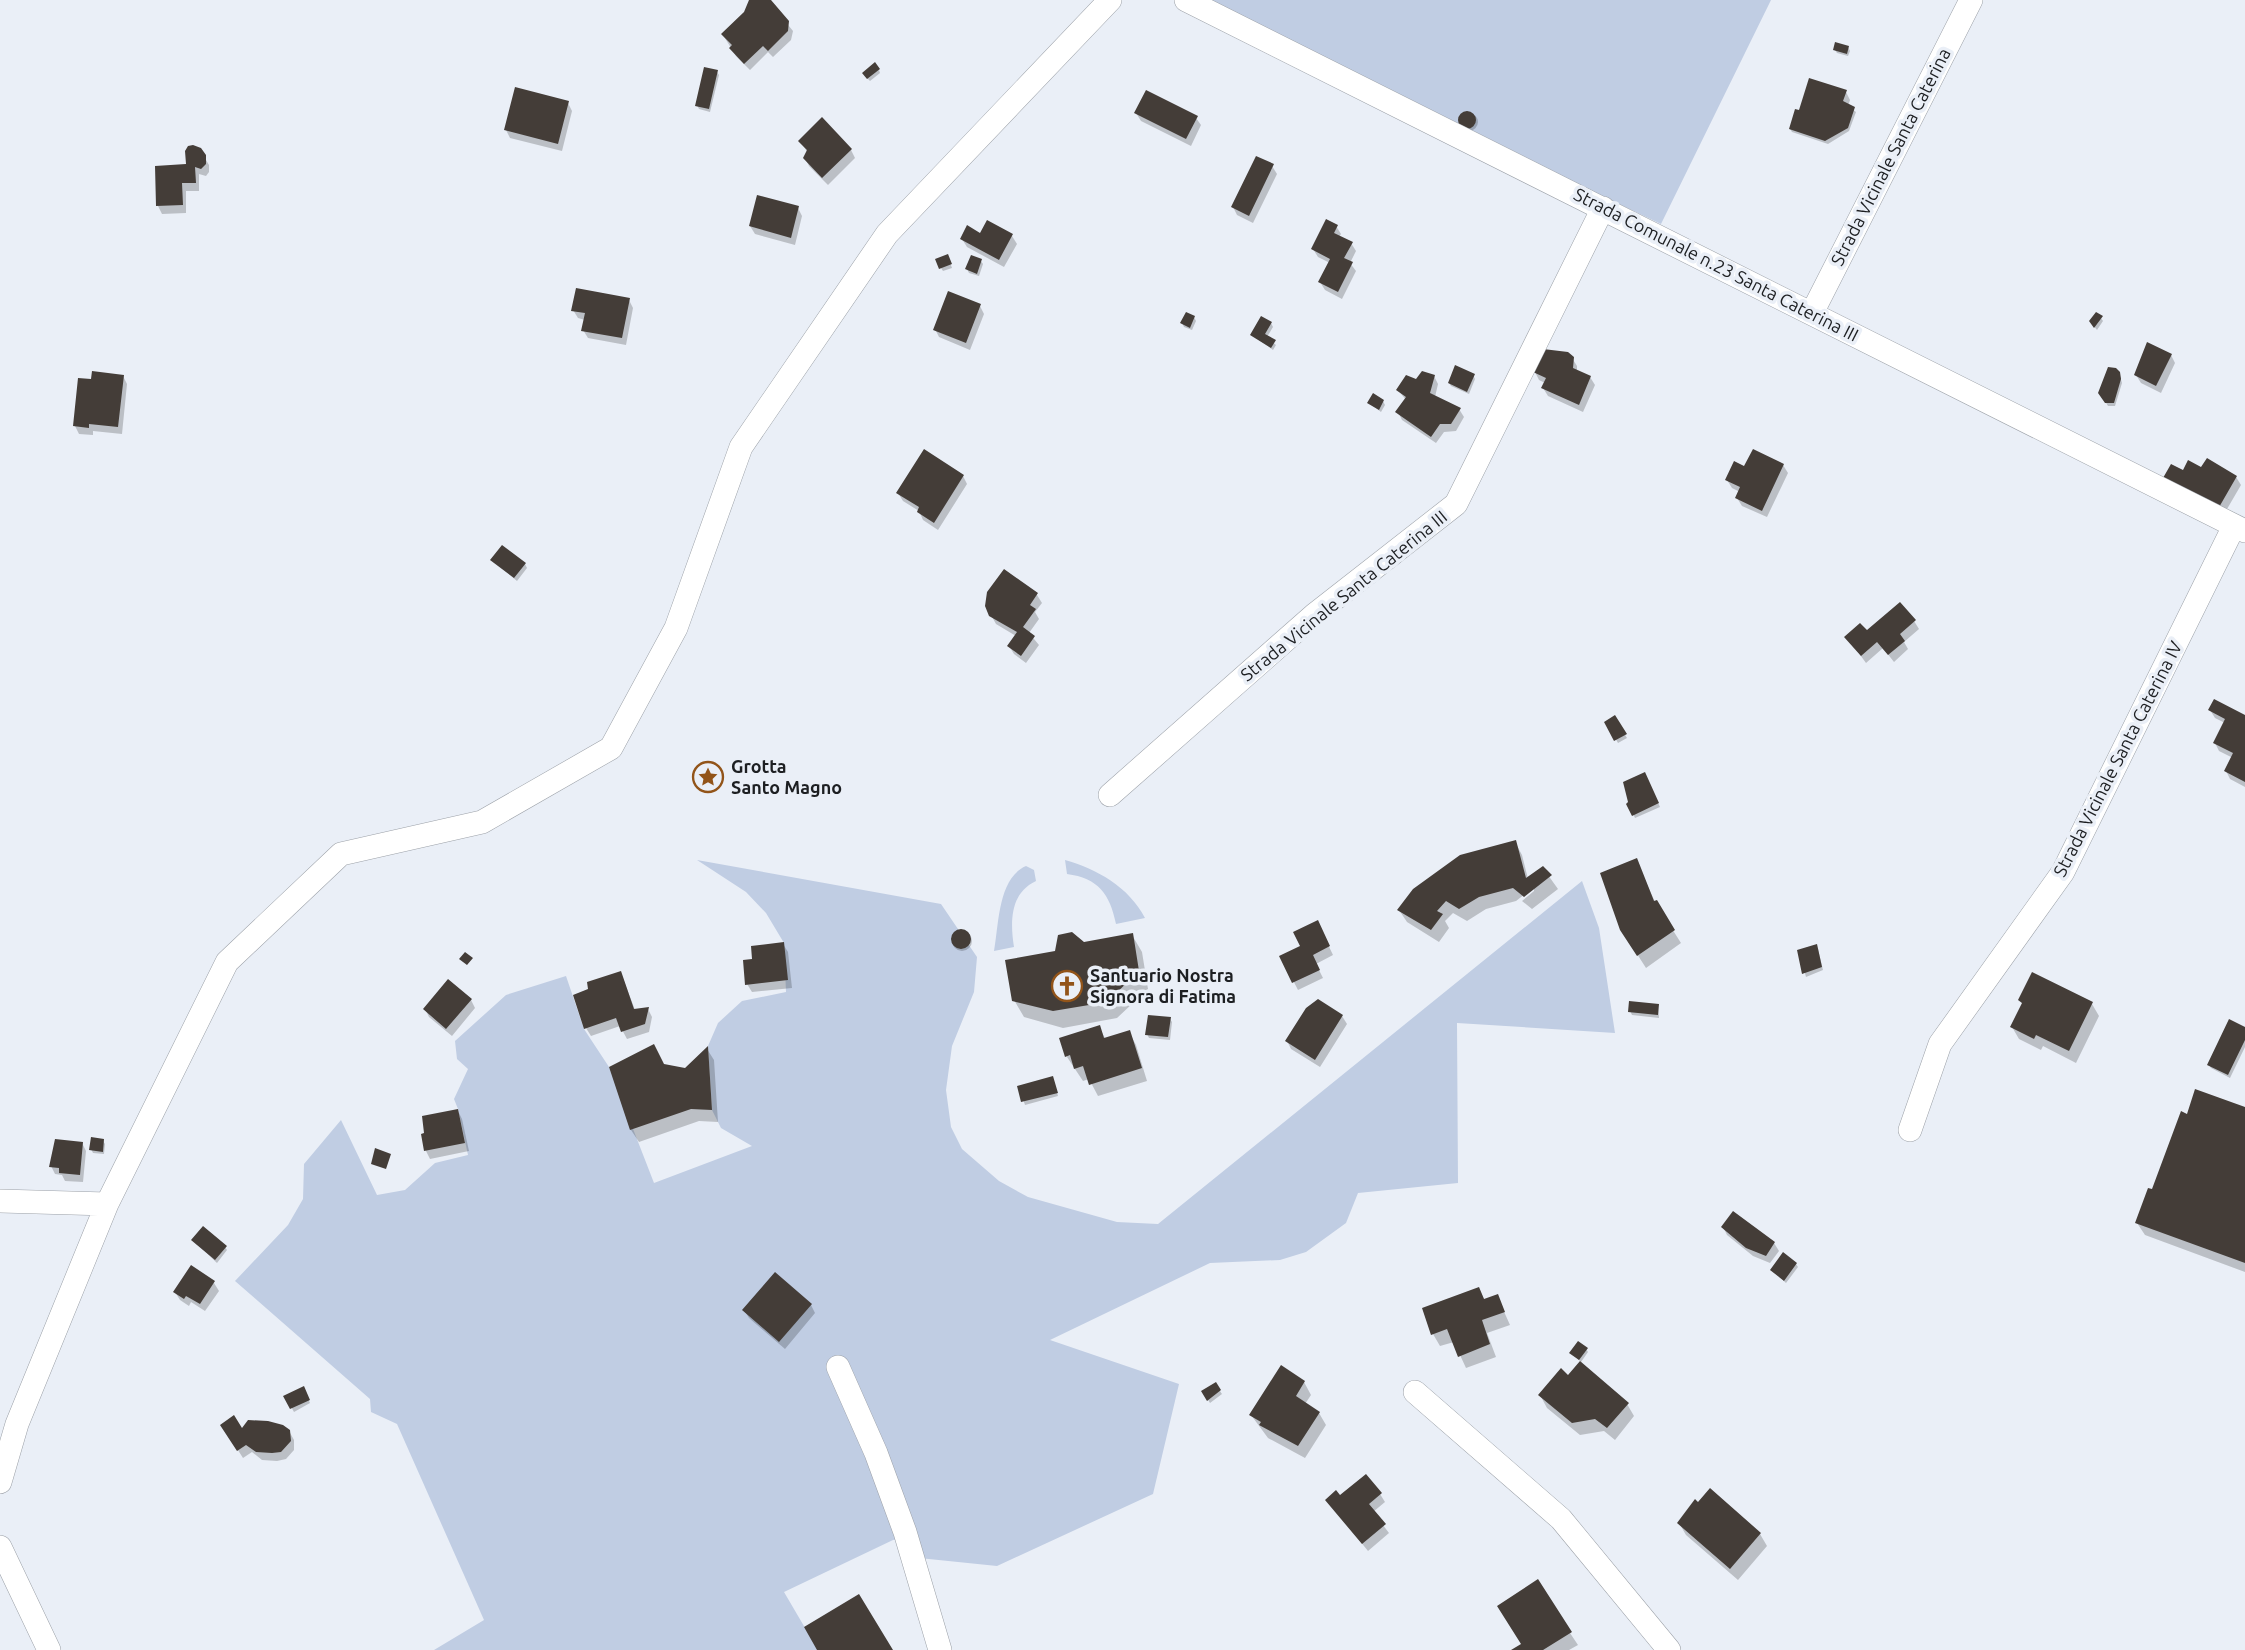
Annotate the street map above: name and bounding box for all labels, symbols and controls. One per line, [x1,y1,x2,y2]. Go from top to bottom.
street label: Strada Vicinale Santa Caterina [1826,45,1954,269]
street label: Strada Comunale n.23 Santa Caterina III [1571,183,1862,345]
street label: Strada Vicinale Santa Caterina III [1236,506,1450,685]
street label: Strada Vicinale Santa Caterina IV [2049,637,2186,880]
place label: Grotta Santo Magno [731,756,842,797]
place icon: Grotta Santo Magno [691,760,725,794]
place label: Santuario Nostra Signora di Fatima [1090,965,1236,1006]
church icon: Santuario Nostra Signora di Fatima [1050,969,1084,1003]

